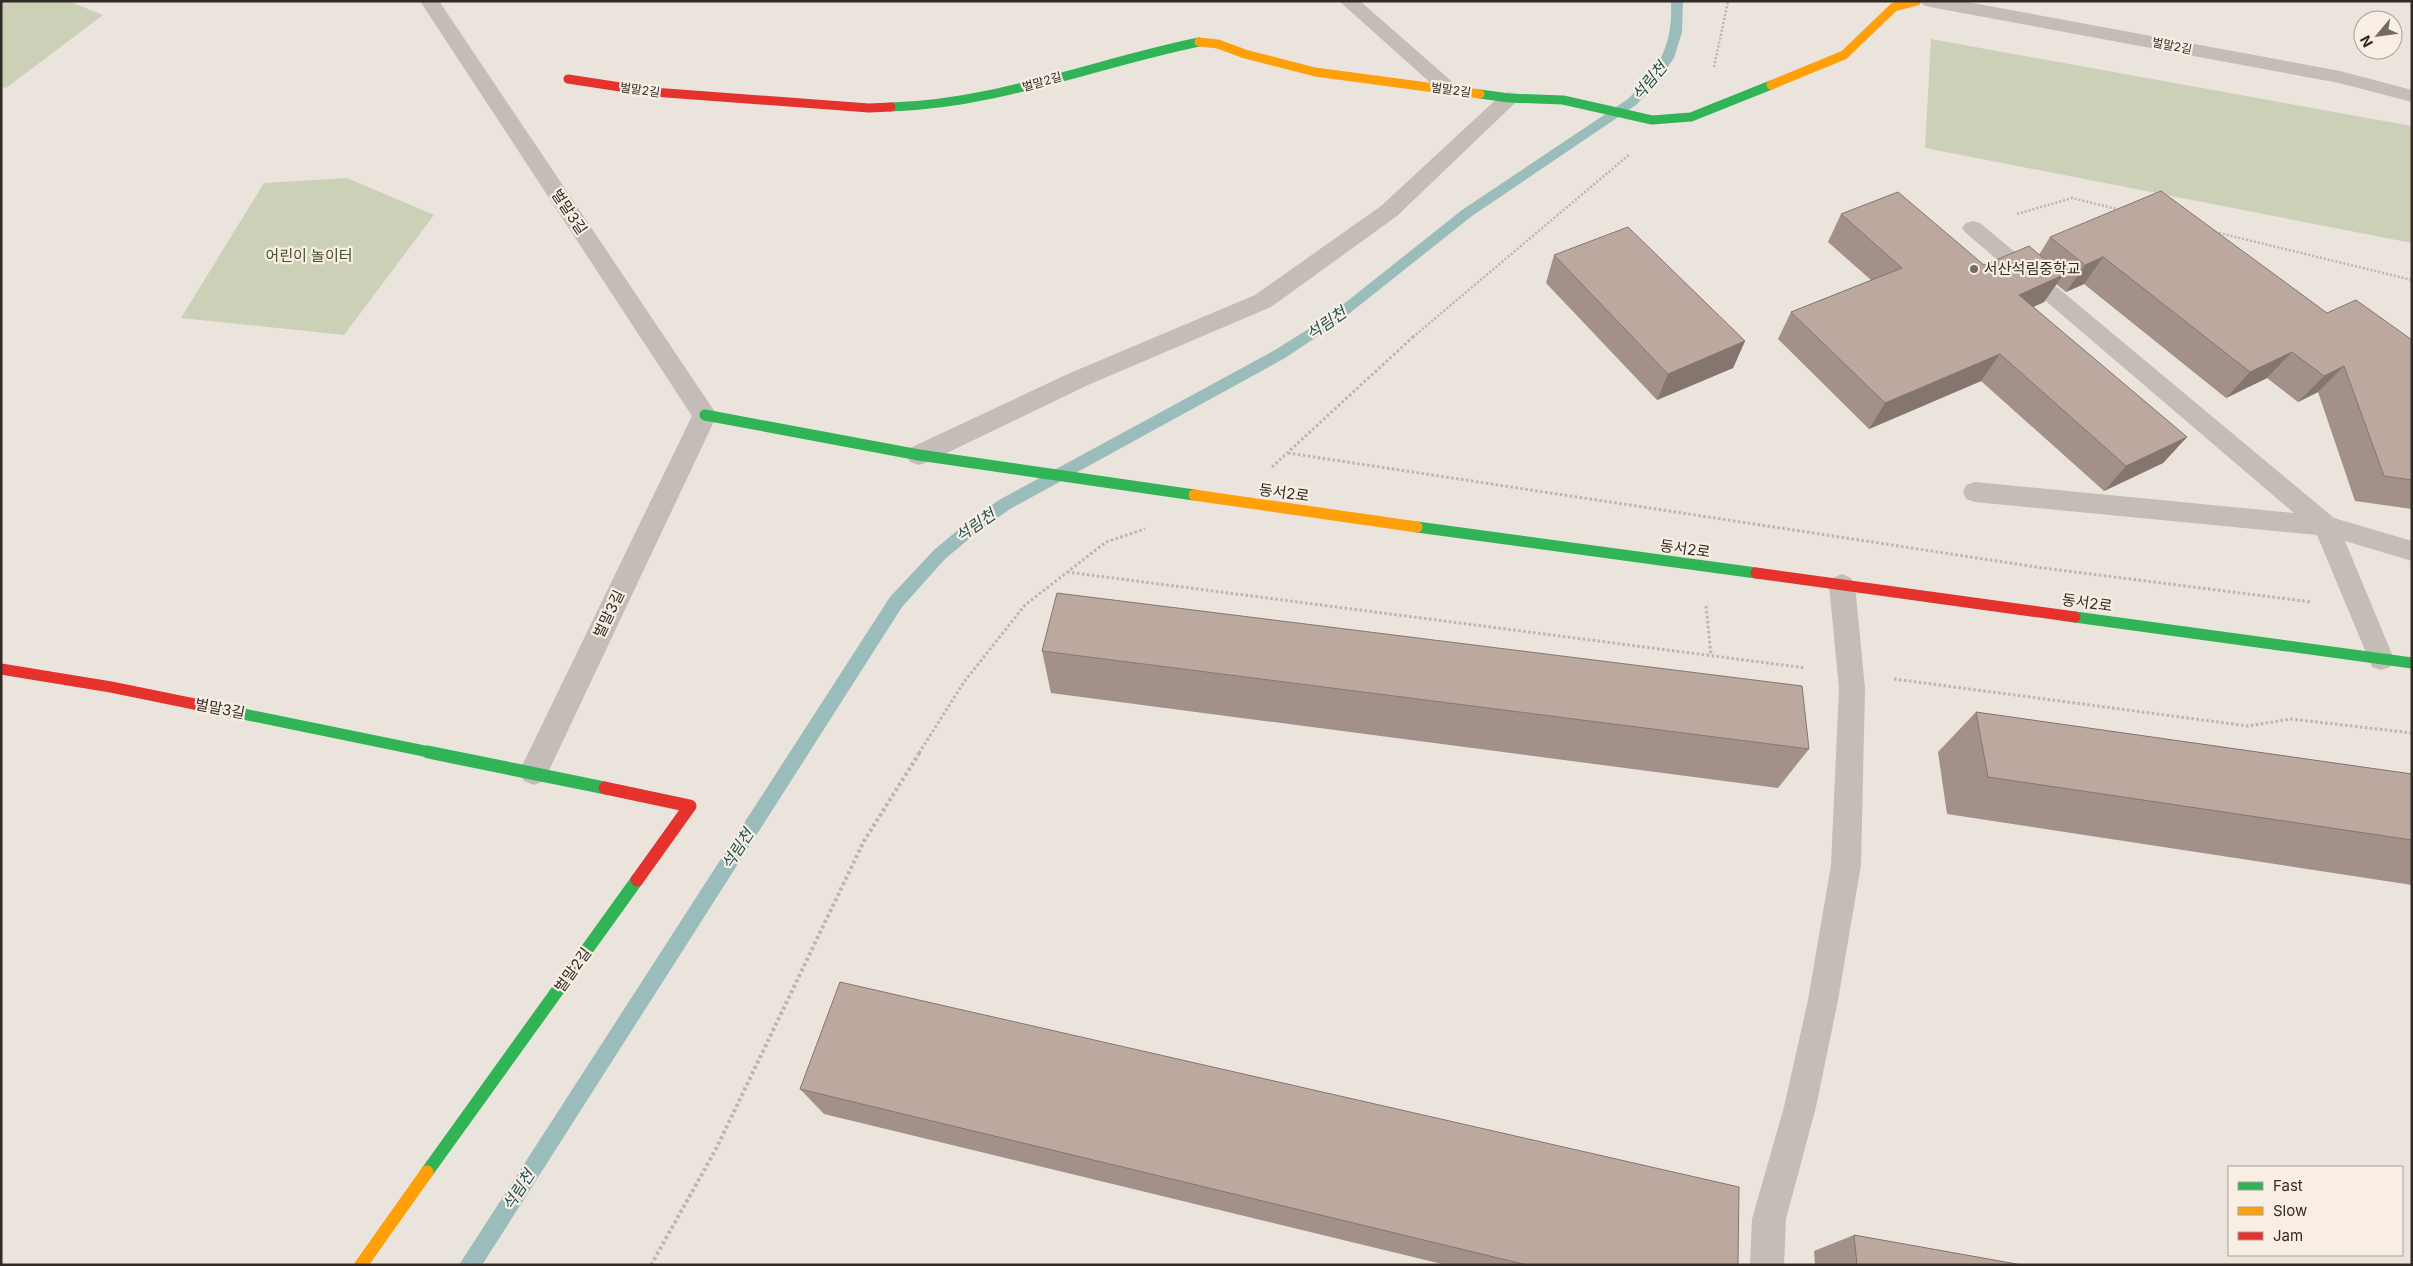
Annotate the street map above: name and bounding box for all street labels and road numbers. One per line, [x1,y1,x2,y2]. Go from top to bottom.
street label: 벌말2길 [2151,34,2193,57]
street label: 벌말2길 [1020,69,1063,94]
street label: 벌말2길 [619,79,661,100]
street label: 벌말2길 [1430,79,1472,100]
street label: 벌말3길 [547,185,591,238]
street label: 동서2로 [1258,480,1310,505]
street label: 동서2로 [1659,536,1711,561]
street label: 벌말3길 [589,587,628,641]
street label: 동서2로 [2061,590,2113,615]
street label: 벌말3길 [193,694,247,723]
street label: 벌말2길 [550,944,595,996]

